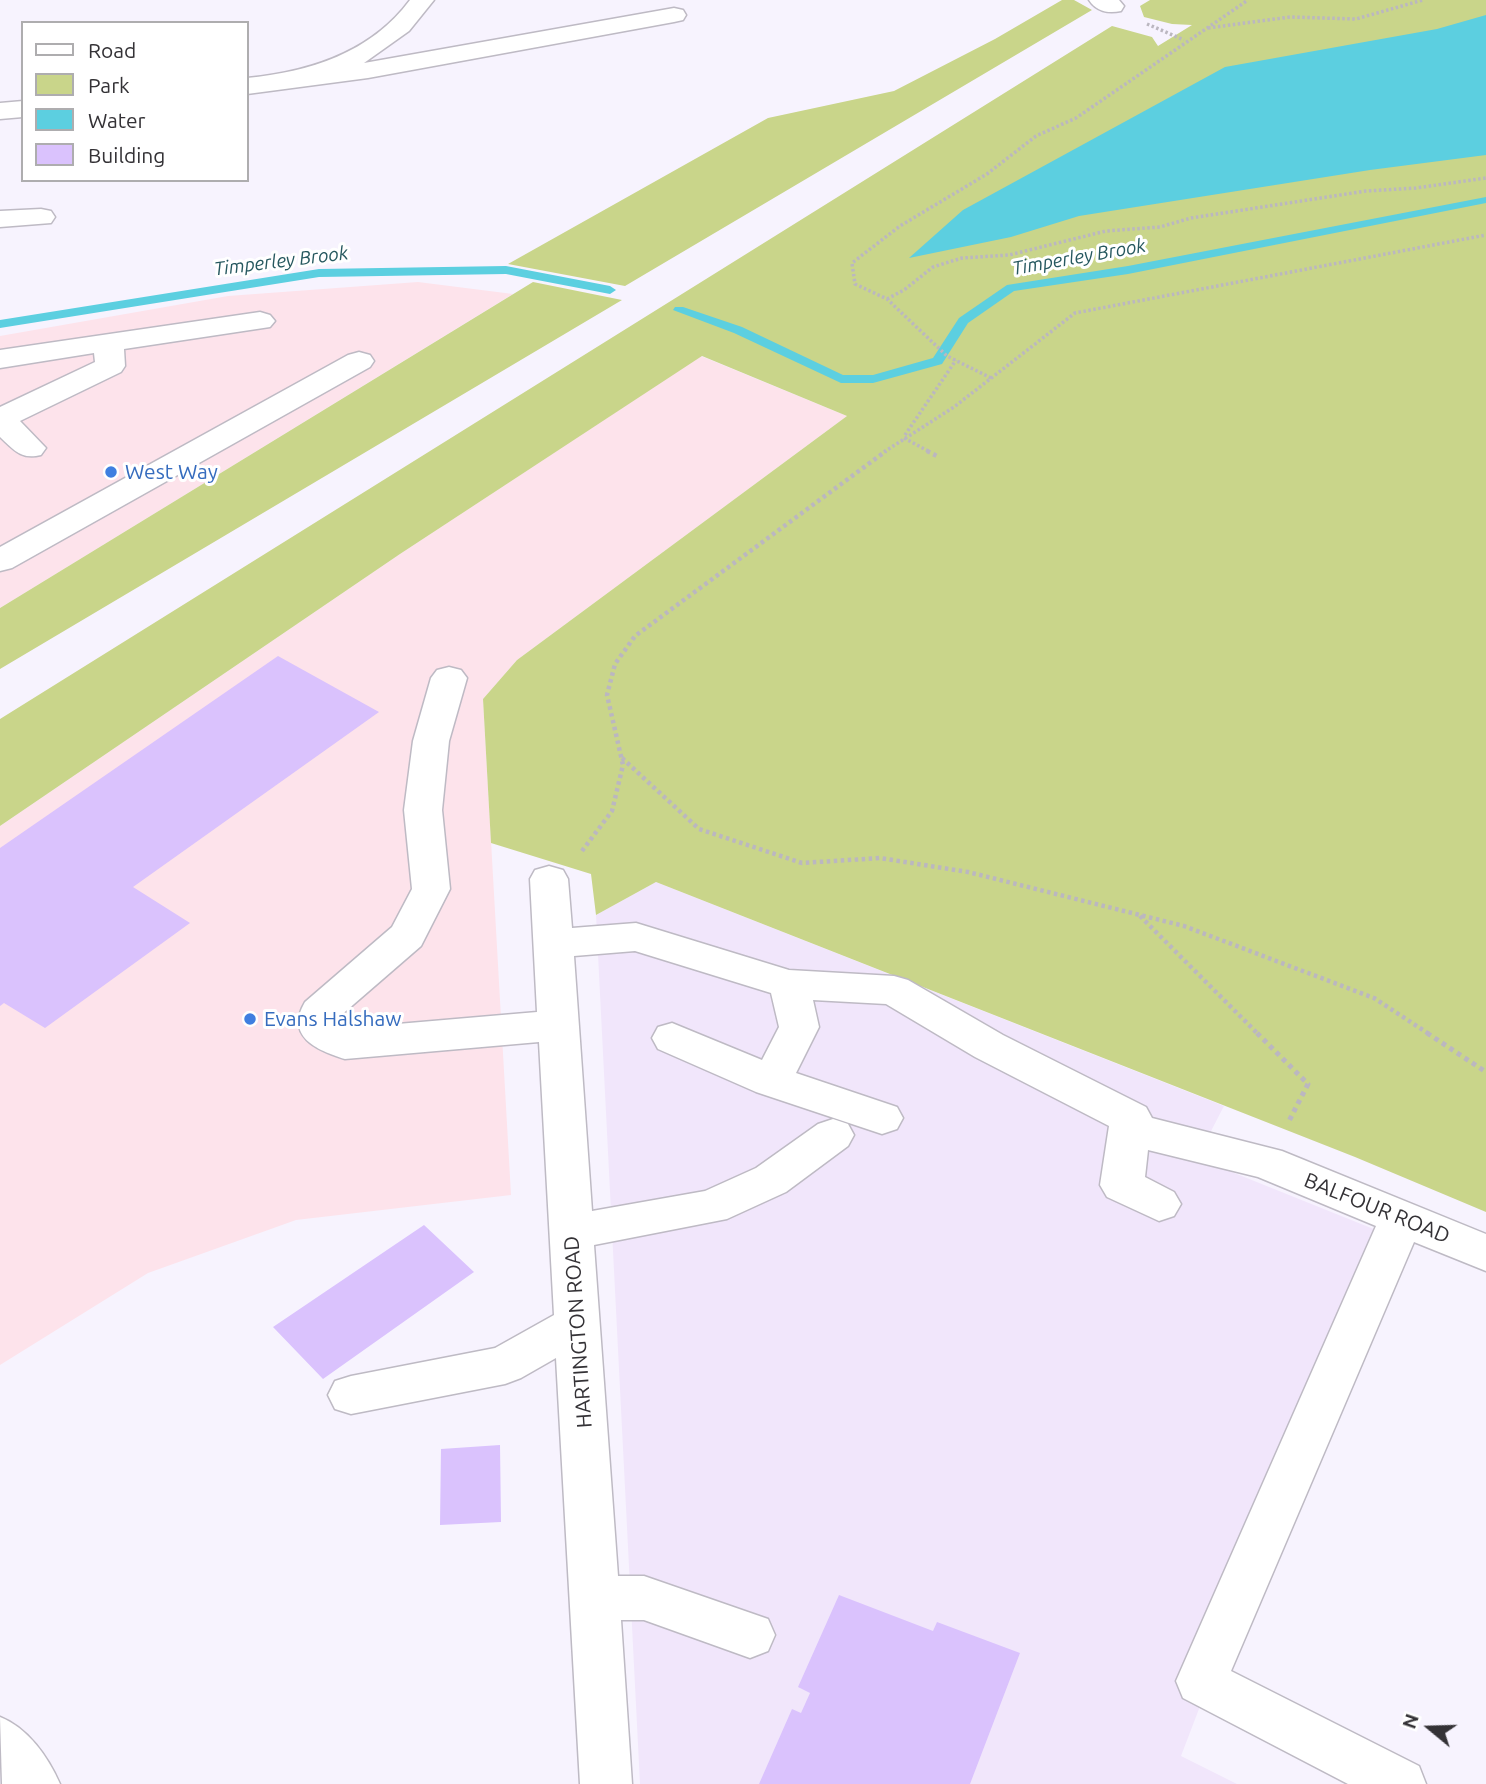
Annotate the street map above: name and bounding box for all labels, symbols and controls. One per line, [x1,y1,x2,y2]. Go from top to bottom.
legend [21,21,248,182]
text: Road [88,38,136,62]
text: Park [88,73,130,97]
text: Water [88,108,146,132]
text: Building [88,143,165,167]
water label: Timperley Brook [1010,234,1148,280]
water label: Timperley Brook [213,241,349,281]
place label: West Way [125,459,218,485]
marker: West Way [103,464,119,480]
place label: Evans Halshaw [264,1006,402,1032]
marker: Evans Halshaw [242,1011,258,1027]
street label: BALFOUR ROAD [1300,1167,1454,1249]
street label: HARTINGTON ROAD [559,1235,597,1429]
north arrow [1395,1693,1465,1763]
text: N [1397,1711,1423,1731]

